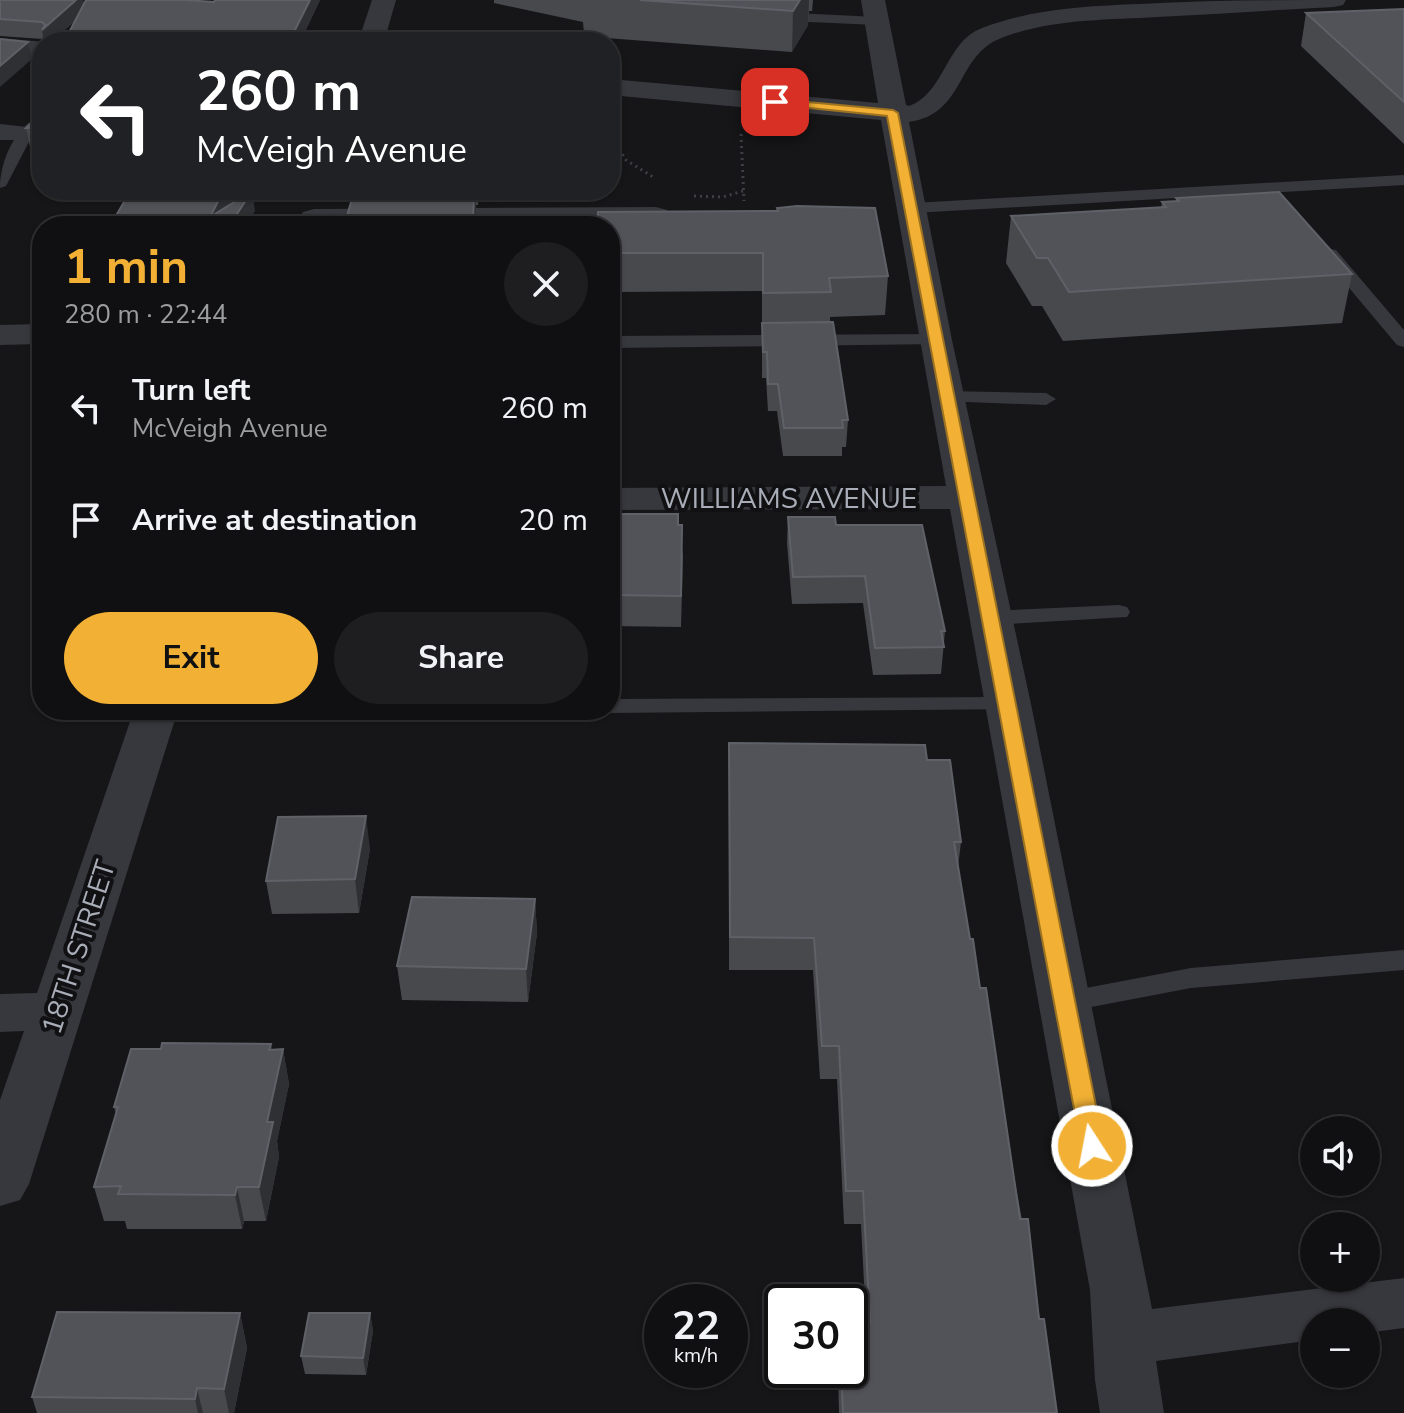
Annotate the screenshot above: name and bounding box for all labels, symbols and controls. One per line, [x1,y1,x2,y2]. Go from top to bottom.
text: 260 m [196,53,361,130]
icon: left [64,64,168,168]
pin [741,68,809,136]
icon: arrive [753,80,797,124]
text: McVeigh Avenue [196,126,467,175]
text: 1 min [64,234,188,300]
button: close [504,242,588,326]
text: 280 m · 22:44 [64,297,227,332]
text: Turn left [132,370,250,411]
icon: left [64,386,108,430]
text: 260 m [501,388,588,429]
text: McVeigh Avenue [132,411,328,446]
street label: WILLIAMS AVENUE [661,480,917,518]
icon: arrive [64,498,108,542]
text: Arrive at destination [132,500,417,541]
text: 20 m [519,500,588,541]
button: Exit [64,612,318,704]
button: Share [334,612,588,704]
street label: 18TH STREET [33,855,125,1039]
position arrow [1050,1104,1134,1188]
map controls [1300,1116,1380,1388]
button: sound [1300,1116,1380,1196]
button: + [1300,1212,1380,1292]
speed limit sign: 30 [764,1284,868,1388]
text: 22 [672,1299,720,1353]
button: − [1300,1308,1380,1388]
text: km/h [674,1342,718,1369]

